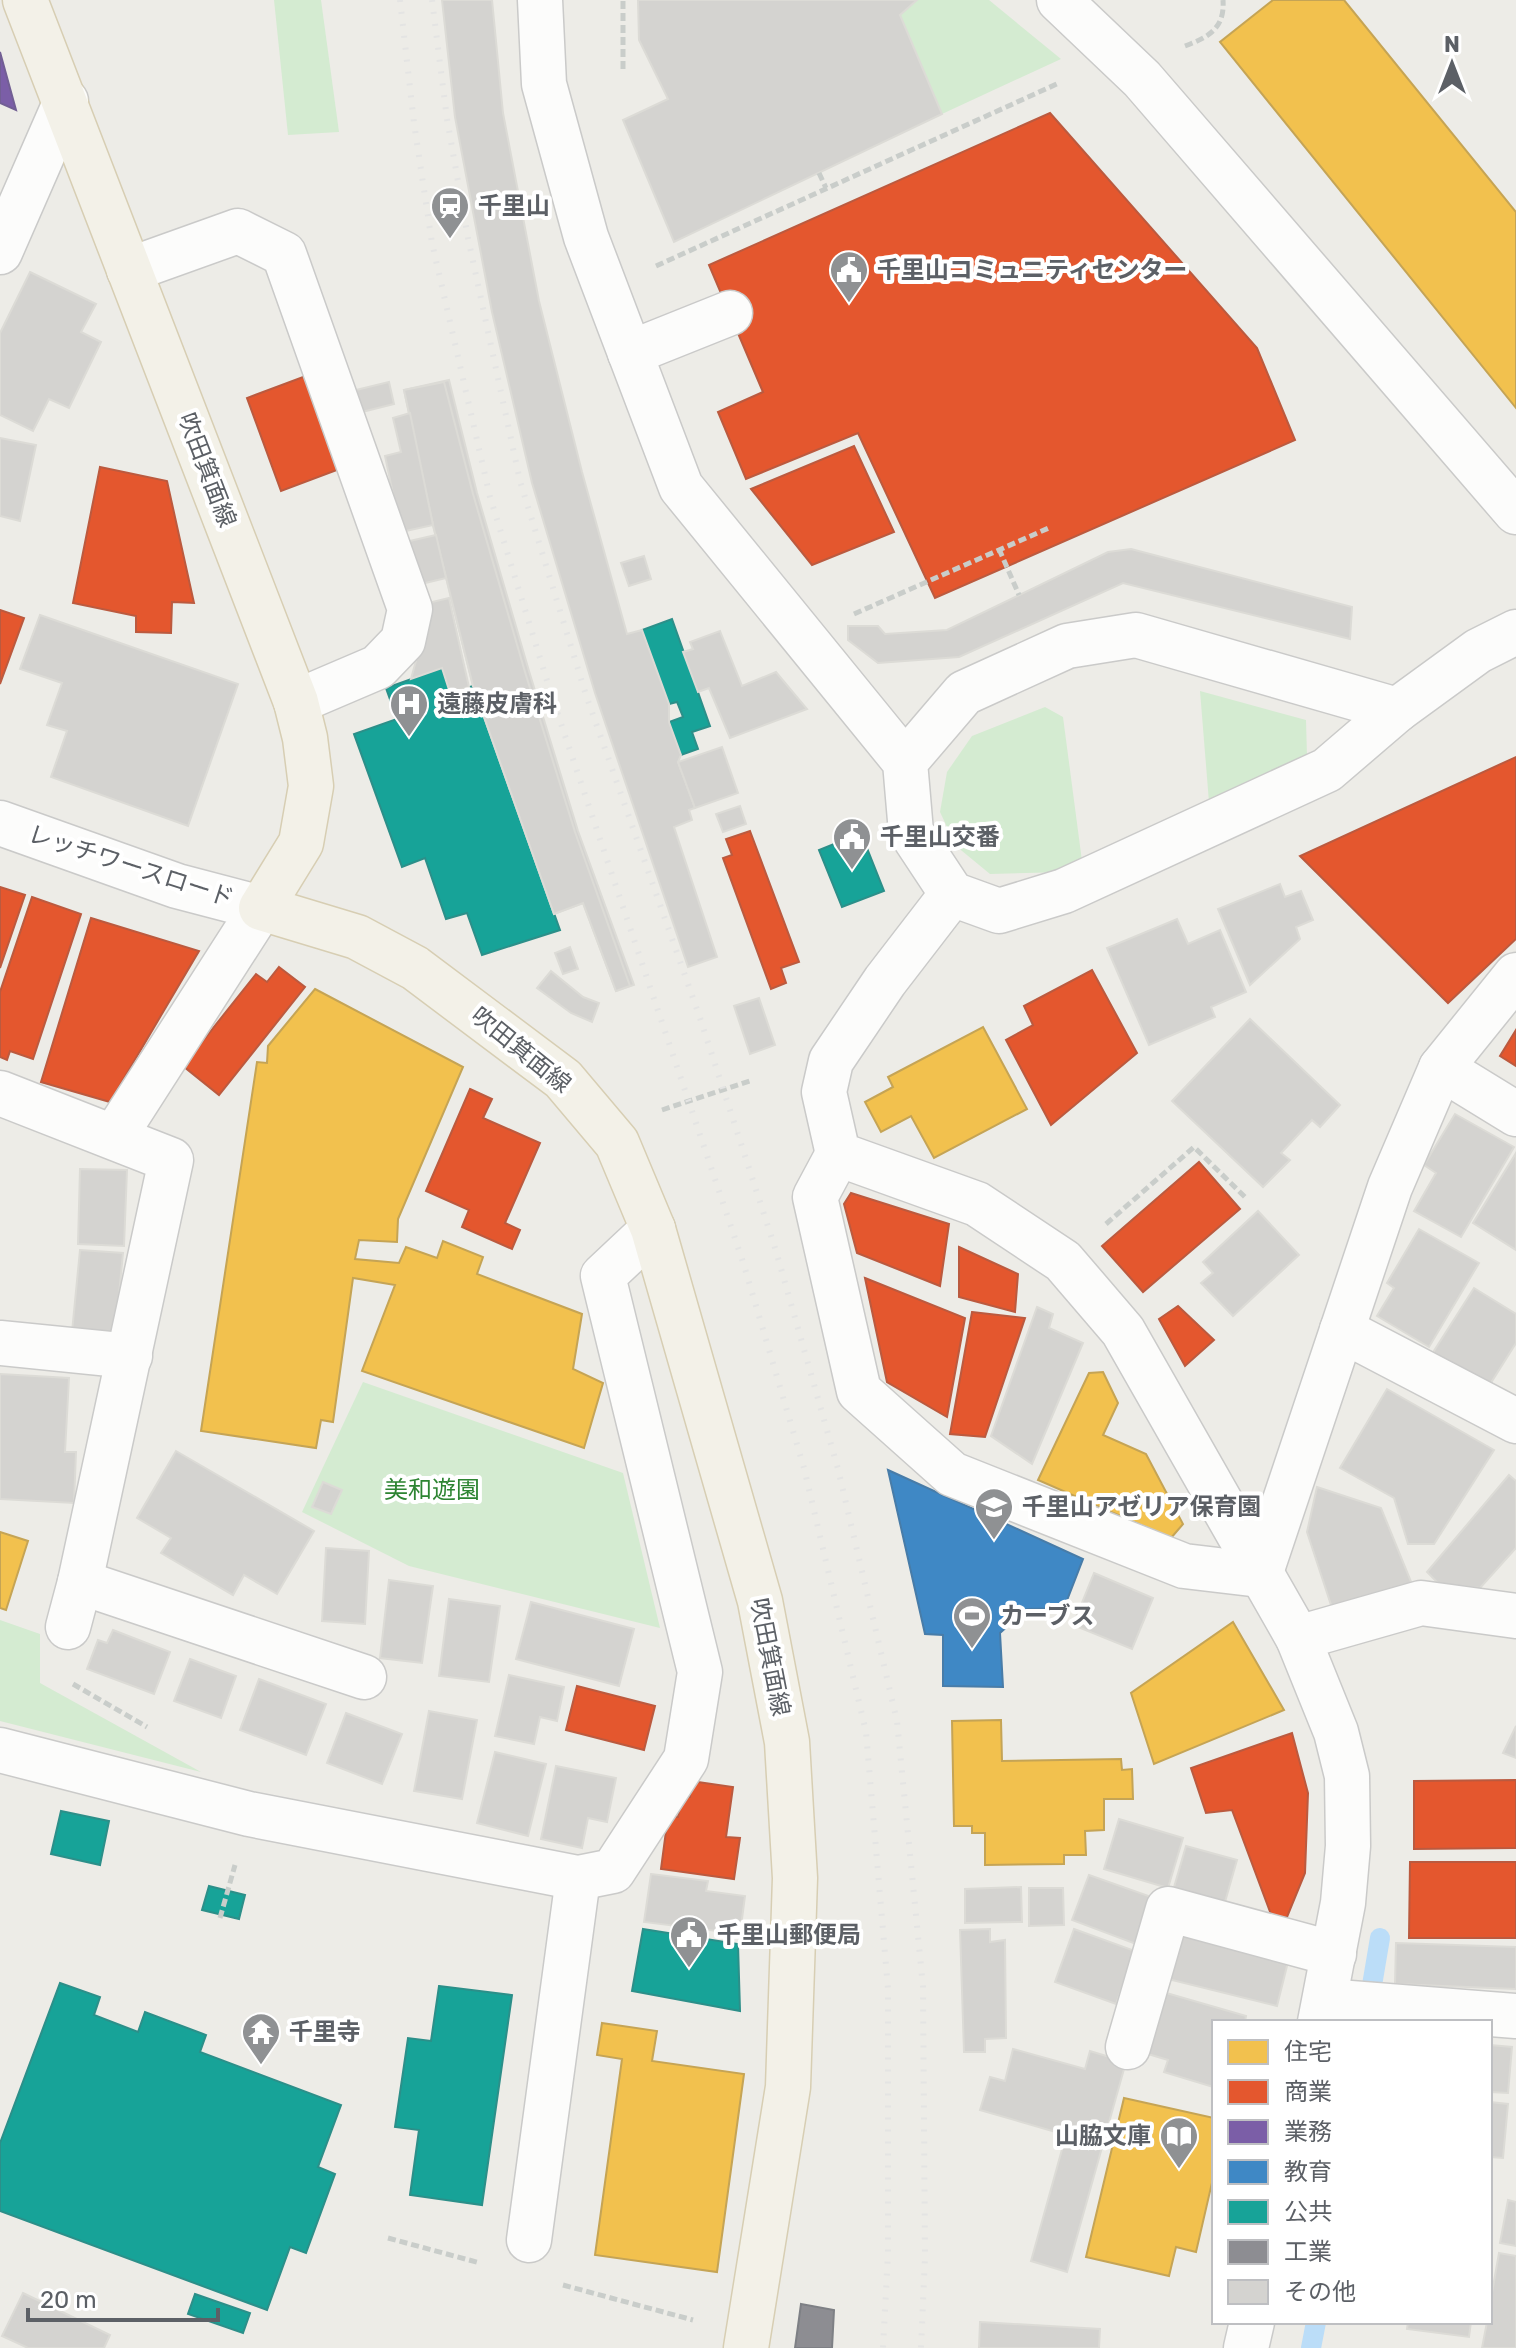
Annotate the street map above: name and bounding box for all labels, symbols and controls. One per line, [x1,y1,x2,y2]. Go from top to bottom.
north arrow [1412,24,1492,104]
text: N [1444,31,1460,58]
station icon: 千里山 [429,185,471,240]
place label: 千里山 [478,192,550,220]
public building icon: 千里山コミュニティセンター [828,249,870,304]
place label: 千里山コミュニティセンター [877,256,1188,284]
street label: 吹田箕面線 [172,409,242,531]
hospital icon: 遠藤皮膚科 [388,683,430,738]
place label: 遠藤皮膚科 [437,690,557,718]
public building icon: 千里山交番 [831,816,873,871]
street label: レッチワースロード [25,819,237,913]
place label: 千里山交番 [880,823,1000,851]
street label: 吹田箕面線 [466,1001,576,1099]
park label: 美和遊園 [384,1476,480,1504]
school or university icon: 千里山アゼリア保育園 [973,1486,1015,1541]
place label: 千里山アゼリア保育園 [1022,1493,1262,1521]
street label: 吹田箕面線 [745,1595,795,1719]
sports icon: カーブス [951,1595,993,1650]
place label: カーブス [1000,1602,1095,1630]
public building icon: 千里山郵便局 [668,1914,710,1969]
place label: 千里山郵便局 [717,1921,861,1949]
temple icon: 千里寺 [240,2011,282,2066]
place label: 千里寺 [289,2018,361,2046]
legend [1212,2020,1492,2324]
text: 住宅 [1284,2038,1332,2066]
text: 商業 [1284,2078,1332,2106]
library icon: 山脇文庫 [1158,2115,1200,2170]
text: 業務 [1284,2118,1332,2146]
place label: 山脇文庫 [1055,2122,1151,2150]
text: 教育 [1284,2158,1332,2186]
text: 公共 [1284,2198,1332,2226]
text: 工業 [1284,2238,1332,2266]
scale bar [28,2272,218,2322]
text: その他 [1284,2278,1356,2306]
text: 20 m [40,2286,97,2314]

